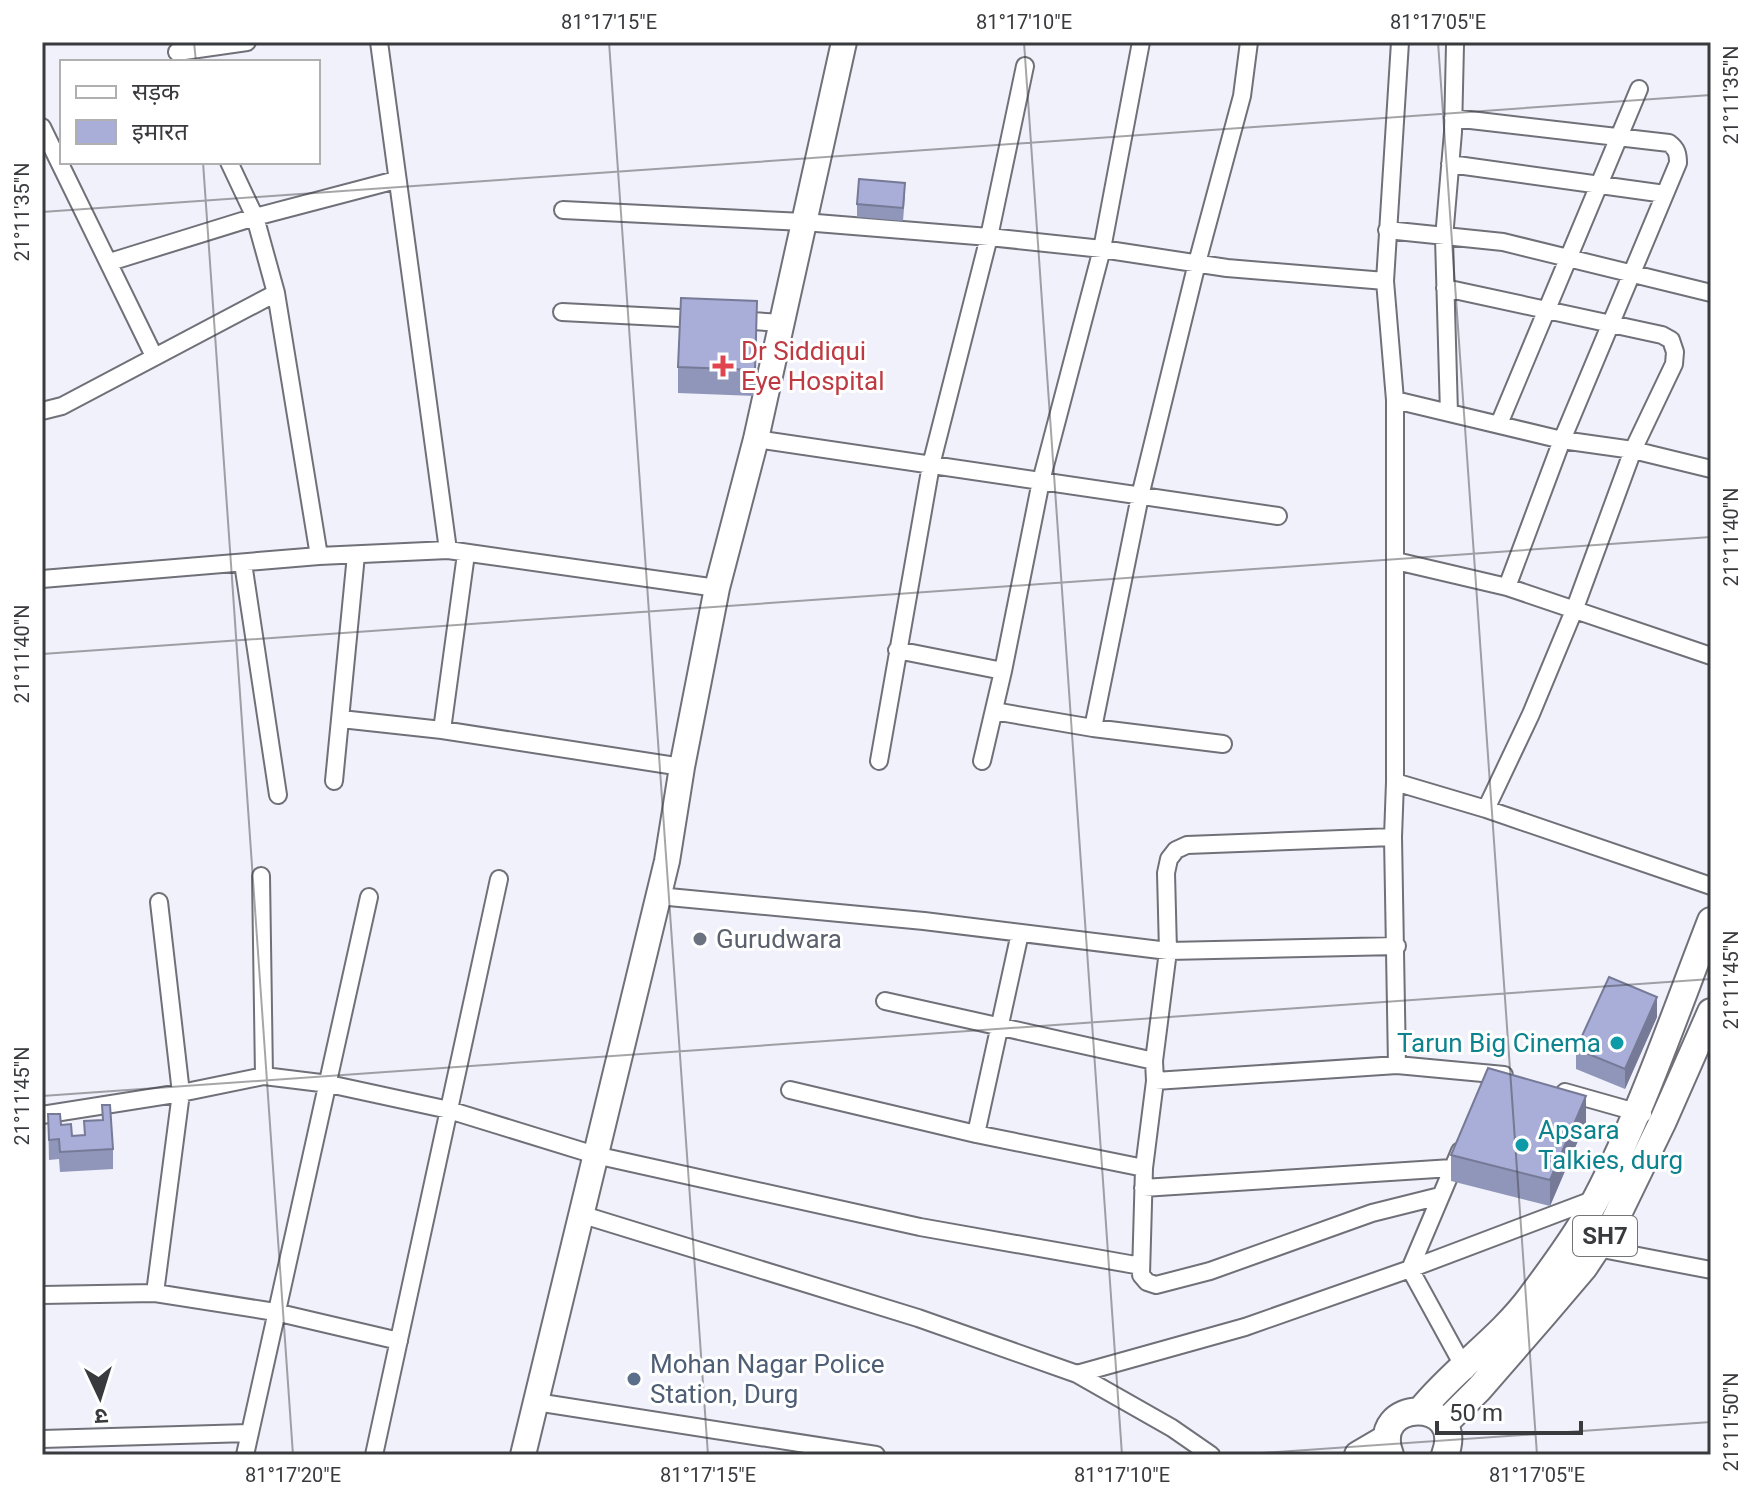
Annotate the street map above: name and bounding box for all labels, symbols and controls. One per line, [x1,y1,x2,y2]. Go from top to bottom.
text: 81°17'15"E [561,10,657,34]
text: 81°17'10"E [976,10,1072,34]
text: 81°17'05"E [1390,10,1486,34]
text: 21°11'35"N [1719,45,1743,145]
legend [60,60,320,164]
text: सड़क [132,78,180,106]
text: इमारत [132,118,189,146]
text: 21°11'35"N [10,162,34,262]
place label: Dr Siddiqui Eye Hospital [741,336,885,396]
marker: Dr Siddiqui Eye Hospital [712,355,734,377]
text: 21°11'40"N [1719,487,1743,587]
text: 21°11'40"N [10,604,34,704]
place label: Gurudwara [716,924,842,954]
marker: Gurudwara [691,930,709,948]
text: 21°11'45"N [1719,930,1743,1030]
place label: Tarun Big Cinema [1397,1028,1601,1058]
marker: Tarun Big Cinema [1608,1034,1626,1052]
text: 21°11'45"N [10,1046,34,1146]
place label: Apsara Talkies, durg [1538,1115,1683,1175]
marker: Apsara Talkies, durg [1513,1136,1531,1154]
road number: SH7 [1573,1216,1637,1256]
place label: Mohan Nagar Police Station, Durg [650,1349,885,1409]
north arrow [60,1357,140,1437]
marker: Mohan Nagar Police Station, Durg [625,1370,643,1388]
text: 21°11'50"N [1719,1372,1743,1472]
scale bar [1437,1385,1581,1435]
text: 50 m [1449,1399,1503,1427]
text: उ [93,1404,109,1429]
text: 81°17'20"E [245,1463,341,1487]
text: 81°17'15"E [660,1463,756,1487]
text: 81°17'10"E [1074,1463,1170,1487]
text: 81°17'05"E [1489,1463,1585,1487]

